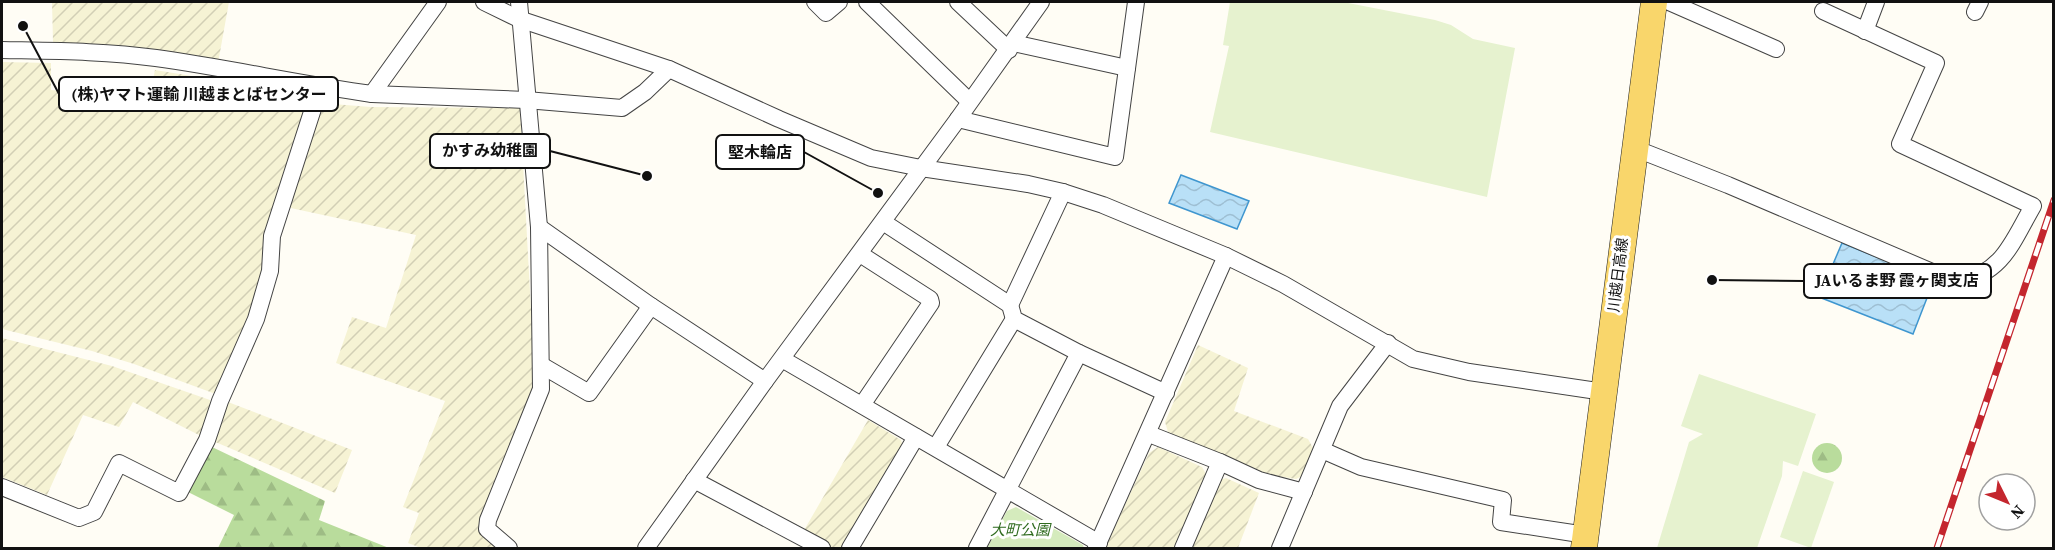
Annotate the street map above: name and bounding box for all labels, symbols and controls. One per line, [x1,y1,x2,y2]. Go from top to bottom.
callout: (株)ヤマト運輸 川越まとばセンター [59,77,338,111]
text: (株)ヤマト運輸 川越まとばセンター [71,83,327,105]
callout: かすみ幼稚園 [430,134,550,168]
callout: 堅木輪店 [716,135,804,169]
text: かすみ幼稚園 [442,139,538,161]
text: 堅木輪店 [728,141,792,163]
street label: 川越日高線 [1603,236,1632,313]
callout: JAいるま野 霞ヶ関支店 [1804,264,1991,298]
text: JAいるま野 霞ヶ関支店 [1814,269,1979,291]
north arrow [1977,472,2037,532]
text: N [2006,500,2030,524]
park label: 大町公園 [990,519,1052,540]

